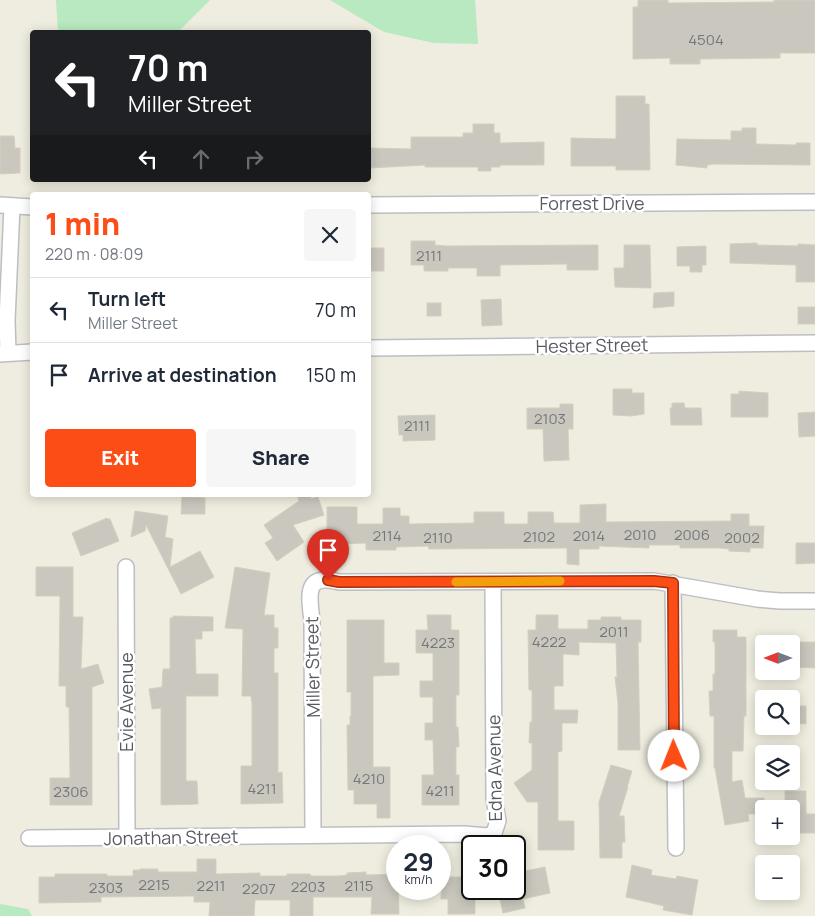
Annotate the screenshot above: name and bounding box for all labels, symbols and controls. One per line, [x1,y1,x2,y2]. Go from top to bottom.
house number: 4504 [688,29,724,50]
text: 70 m [128,44,208,92]
icon: left [45,50,110,115]
text: Miller Street [128,89,252,119]
icon: left [134,145,162,173]
icon: ahead [187,145,215,173]
icon: right [240,145,268,173]
street label: Forrest Drive [539,191,645,215]
text: 1 min [45,203,120,244]
button: close [304,209,356,261]
text: 220 m · 08:09 [45,243,143,265]
house number: 2111 [416,245,442,266]
text: Turn left [88,286,166,312]
icon: left [45,296,73,324]
text: 70 m [315,297,356,323]
text: Miller Street [88,312,178,334]
street label: Hester Street [535,332,649,358]
icon: arrive [45,361,73,389]
text: Arrive at destination [88,362,277,388]
text: 150 m [306,362,356,388]
house number: 2103 [534,408,566,429]
house number: 2111 [404,415,430,436]
button: Exit [45,429,196,487]
button: Share [206,429,356,487]
house number: 2010 [624,524,656,545]
house number: 2006 [674,524,710,545]
house number: 2114 [372,525,402,546]
house number: 2014 [573,525,605,546]
house number: 2102 [523,526,555,547]
house number: 2110 [423,527,453,548]
house number: 2002 [724,527,760,548]
pin [307,529,349,580]
icon: arrive [314,536,342,564]
street label: Miller Street [299,616,325,718]
house number: 2011 [599,621,629,642]
house number: 4222 [532,631,566,652]
house number: 4223 [421,632,455,653]
north arrow [755,635,800,680]
map controls [755,635,800,900]
street label: Evie Avenue [114,652,138,752]
button: search [755,690,800,735]
street label: Edna Avenue [481,714,507,822]
position arrow [647,729,699,781]
button: layers [755,745,800,790]
house number: 4210 [353,768,385,789]
house number: 4211 [247,778,277,799]
house number: 4211 [425,780,455,801]
house number: 2306 [53,781,89,802]
button: + [755,800,800,845]
street label: Jonathan Street [103,824,239,850]
speed limit sign: 30 [461,835,526,900]
text: 29 [403,844,434,879]
button: − [755,855,800,900]
text: km/h [405,871,432,888]
house number: 2215 [138,874,170,895]
house number: 2211 [197,875,225,896]
house number: 2115 [345,875,373,896]
house number: 2203 [291,876,325,897]
house number: 2303 [89,877,123,898]
house number: 2207 [242,878,276,899]

